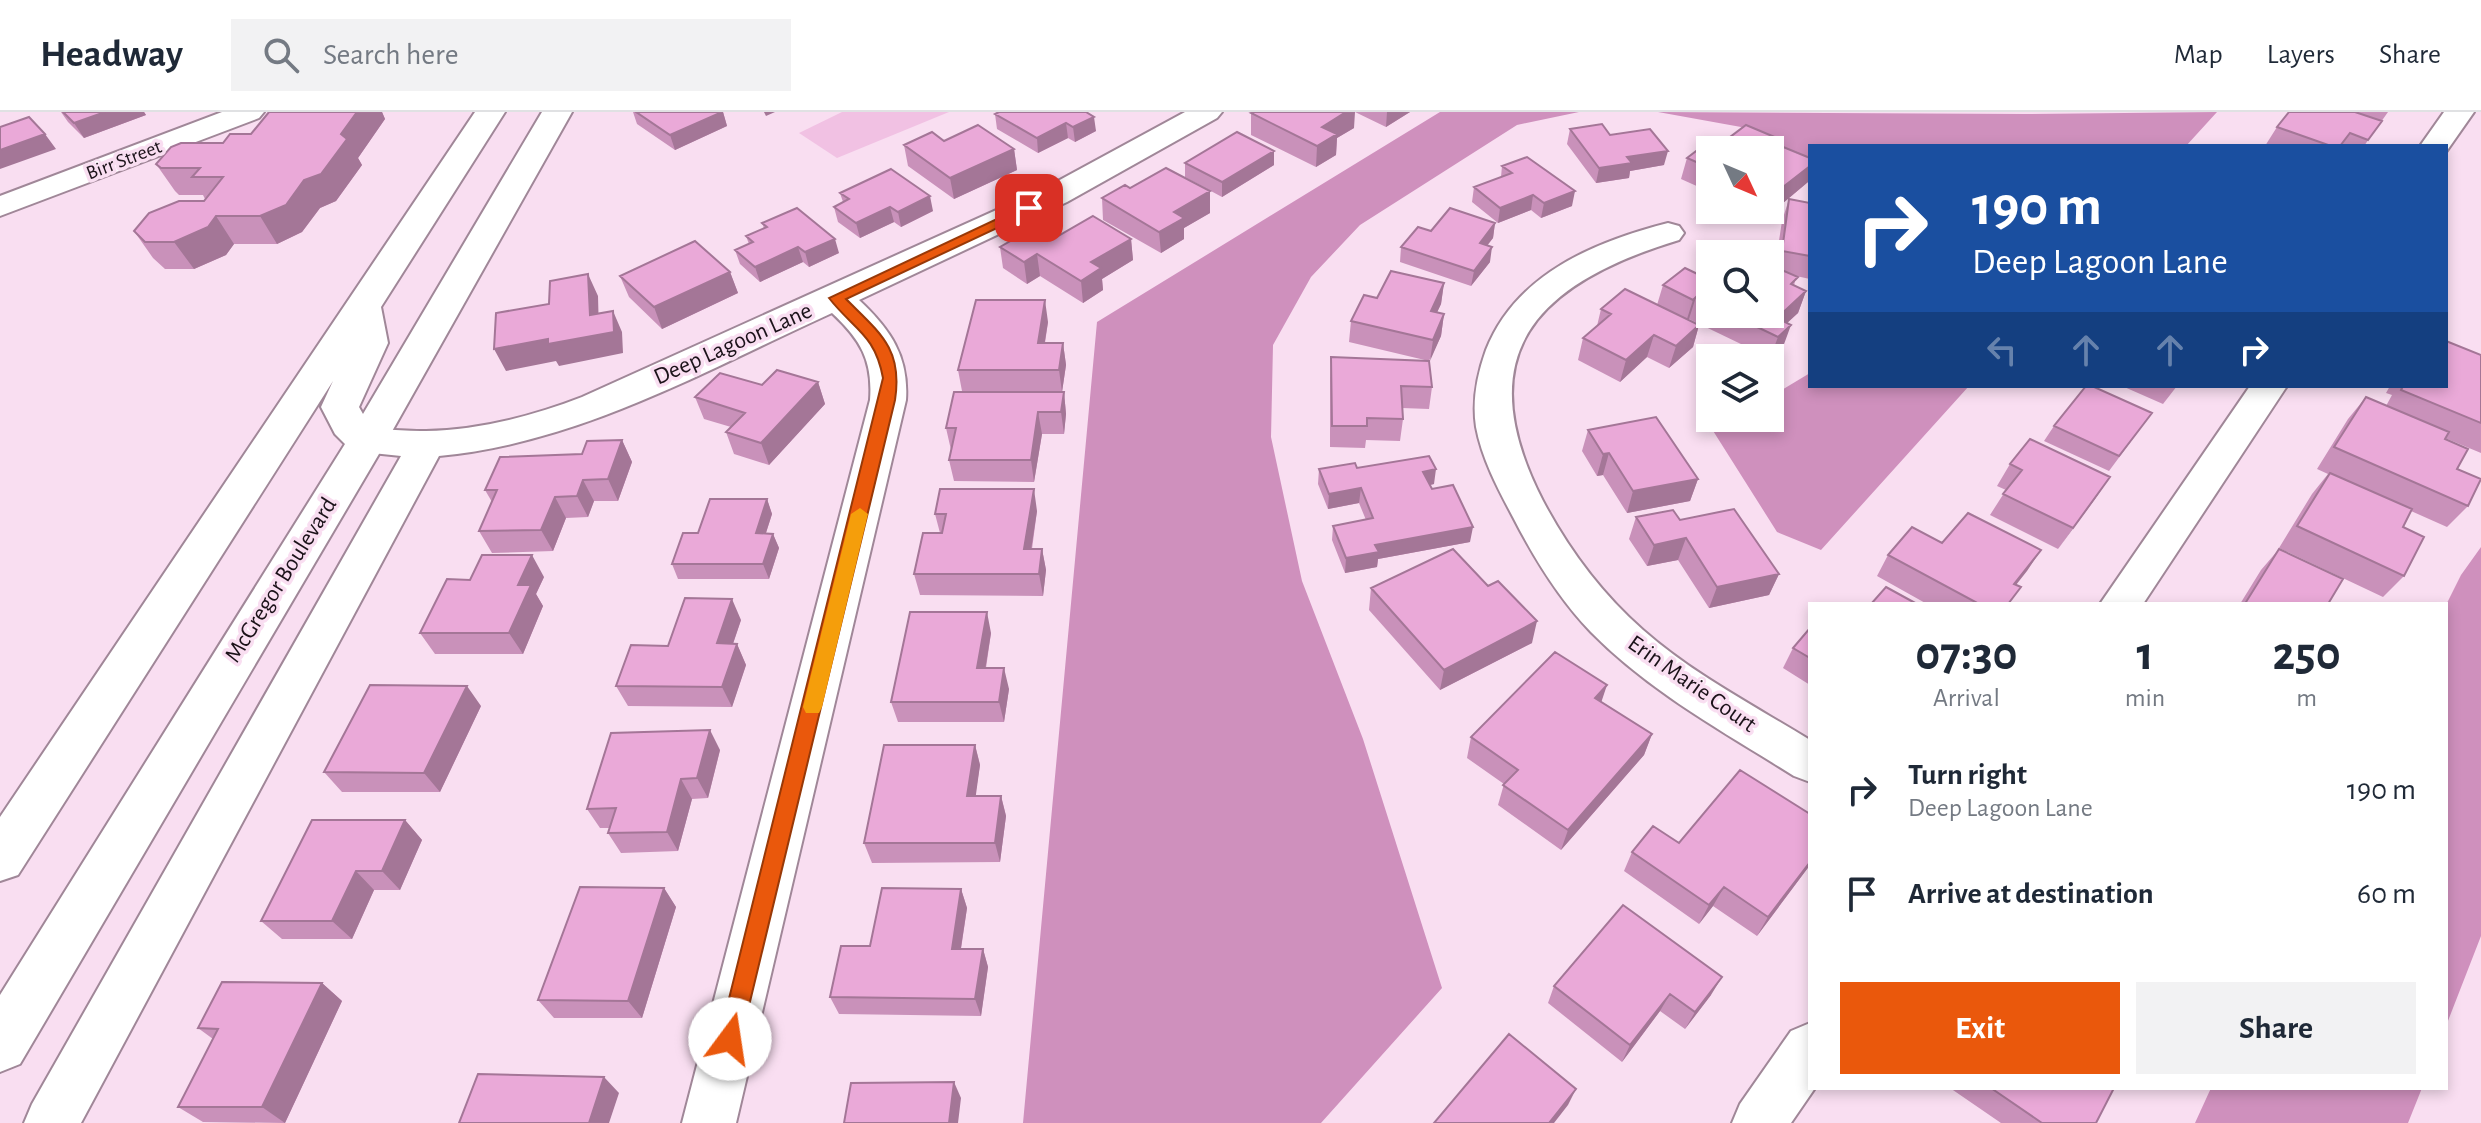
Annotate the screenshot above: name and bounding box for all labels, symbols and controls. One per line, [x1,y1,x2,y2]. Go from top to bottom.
search box [231,19,791,91]
icon: search [259,33,303,77]
text: Headway [40,36,183,74]
text: Search here [323,40,459,70]
text: Map [2174,41,2223,69]
text: Layers [2267,41,2335,69]
text: Share [2379,41,2441,69]
street label: Birr Street [84,136,165,183]
north arrow [1696,136,1784,224]
map controls [1696,136,1784,432]
pin [995,174,1063,242]
icon: right [1840,176,1944,280]
text: 190 m [1972,179,2102,235]
icon: arrive [1007,186,1051,230]
button: search [1696,240,1784,328]
text: Deep Lagoon Lane [1972,244,2228,280]
street label: Deep Lagoon Lane [650,298,816,390]
icon: left [1980,328,2024,372]
icon: ahead [2064,328,2108,372]
icon: ahead [2148,328,2192,372]
icon: right [2232,328,2276,372]
button: layers [1696,344,1784,432]
street label: McGregor Boulevard [221,493,341,667]
street label: Erin Marie Court [1623,631,1761,737]
text: 07:30 [1915,631,2018,679]
text: 1 [2136,631,2154,679]
text: 250 [2272,631,2341,679]
text: Arrival [1933,685,2000,711]
text: min [2125,685,2165,711]
text: m [2296,685,2317,711]
text: Turn right [1908,760,2027,790]
icon: right [1840,768,1884,812]
text: 190 m [2347,775,2416,805]
text: Deep Lagoon Lane [1908,795,2093,821]
icon: arrive [1840,872,1884,916]
text: Arrive at destination [1908,879,2154,909]
text: 60 m [2357,879,2416,909]
button: Exit [1840,982,2120,1074]
button: Share [2136,982,2416,1074]
position arrow [688,997,772,1081]

